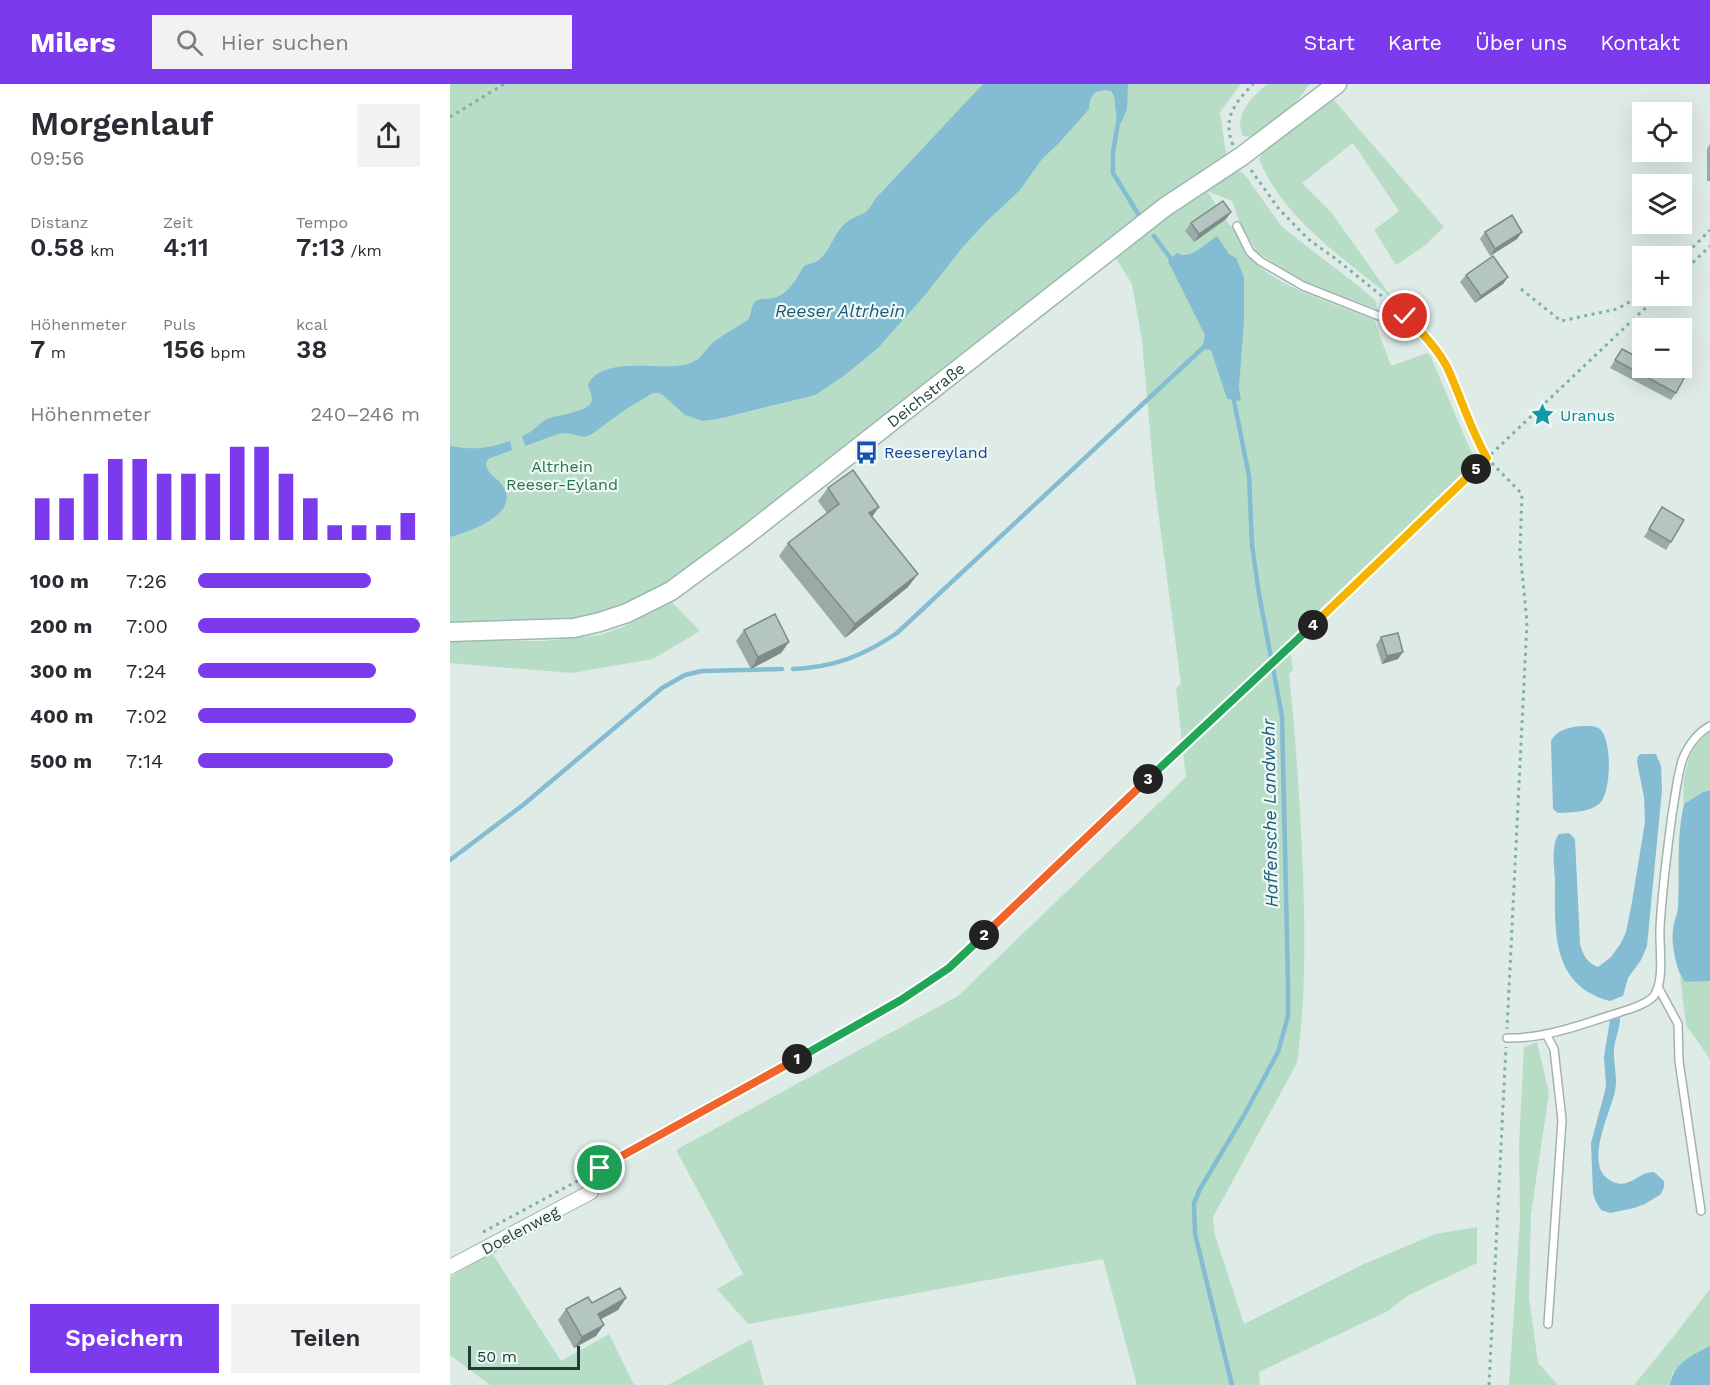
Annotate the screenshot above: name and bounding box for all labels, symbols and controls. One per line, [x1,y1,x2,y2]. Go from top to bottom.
search box [152,15,572,69]
text: Milers [30,26,116,59]
icon: search [173,26,206,59]
text: Hier suchen [221,30,349,55]
text: Start [1304,30,1355,55]
text: Karte [1388,30,1442,55]
text: Über uns [1475,30,1567,55]
text: Kontakt [1600,30,1680,55]
map controls [1632,102,1692,378]
button: locate [1632,102,1692,162]
text: Morgenlauf [30,104,214,143]
button: share [357,104,420,167]
text: 09:56 [30,146,85,170]
button: layers [1632,174,1692,234]
text: Distanz [30,213,88,232]
text: Zeit [163,213,193,232]
text: Tempo [296,213,348,232]
text: 0.58 [30,232,85,262]
text: 4:11 [163,232,209,262]
text: 7:13 [296,232,345,262]
text: km [85,241,115,260]
text: /km [345,241,382,260]
button: + [1632,246,1692,306]
pin [1379,290,1430,341]
icon: check [1388,299,1421,332]
water label: Reeser Altrhein [775,300,905,321]
text: Höhenmeter [30,315,127,334]
text: Puls [163,315,196,334]
text: kcal [296,315,328,334]
button: − [1632,318,1692,378]
text: 7 [30,334,45,364]
text: 156 [163,334,205,364]
text: 38 [296,334,328,364]
text: m [45,343,66,362]
text: bpm [205,343,246,362]
street label: Deichstraße [883,359,969,431]
text: Höhenmeter [30,402,151,426]
text: 240–246 m [310,402,420,426]
place icon: Uranus [1529,402,1555,428]
place label: Uranus [1560,406,1615,425]
bus stop icon: Reesereyland [853,439,879,465]
place label: Reesereyland [884,443,988,462]
pin: 5 [1461,454,1491,484]
park label: Altrhein Reeser-Eyland [506,457,618,494]
text: 5 [1471,459,1481,478]
text: 100 m [30,569,89,593]
text: 7:26 [126,569,167,593]
pin: 4 [1298,610,1328,640]
text: 200 m [30,614,92,638]
text: 7:00 [126,614,168,638]
text: 4 [1308,615,1318,634]
text: 300 m [30,659,92,683]
text: 7:24 [126,659,166,683]
text: 400 m [30,704,93,728]
text: 7:02 [126,704,167,728]
water label: Haffensche Landwehr [1257,717,1282,908]
text: 500 m [30,749,92,773]
text: 7:14 [126,749,163,773]
pin: 3 [1133,764,1163,794]
text: 3 [1143,769,1153,788]
pin: 2 [969,920,999,950]
text: 2 [979,925,989,944]
pin: 1 [782,1044,812,1074]
text: 1 [794,1049,800,1068]
pin [574,1142,625,1193]
icon: arrive [583,1151,616,1184]
street label: Doelenweg [478,1202,563,1259]
button: Speichern [30,1304,219,1373]
button: Teilen [231,1304,420,1373]
scale bar [468,1343,580,1370]
text: 50 m [477,1347,517,1366]

